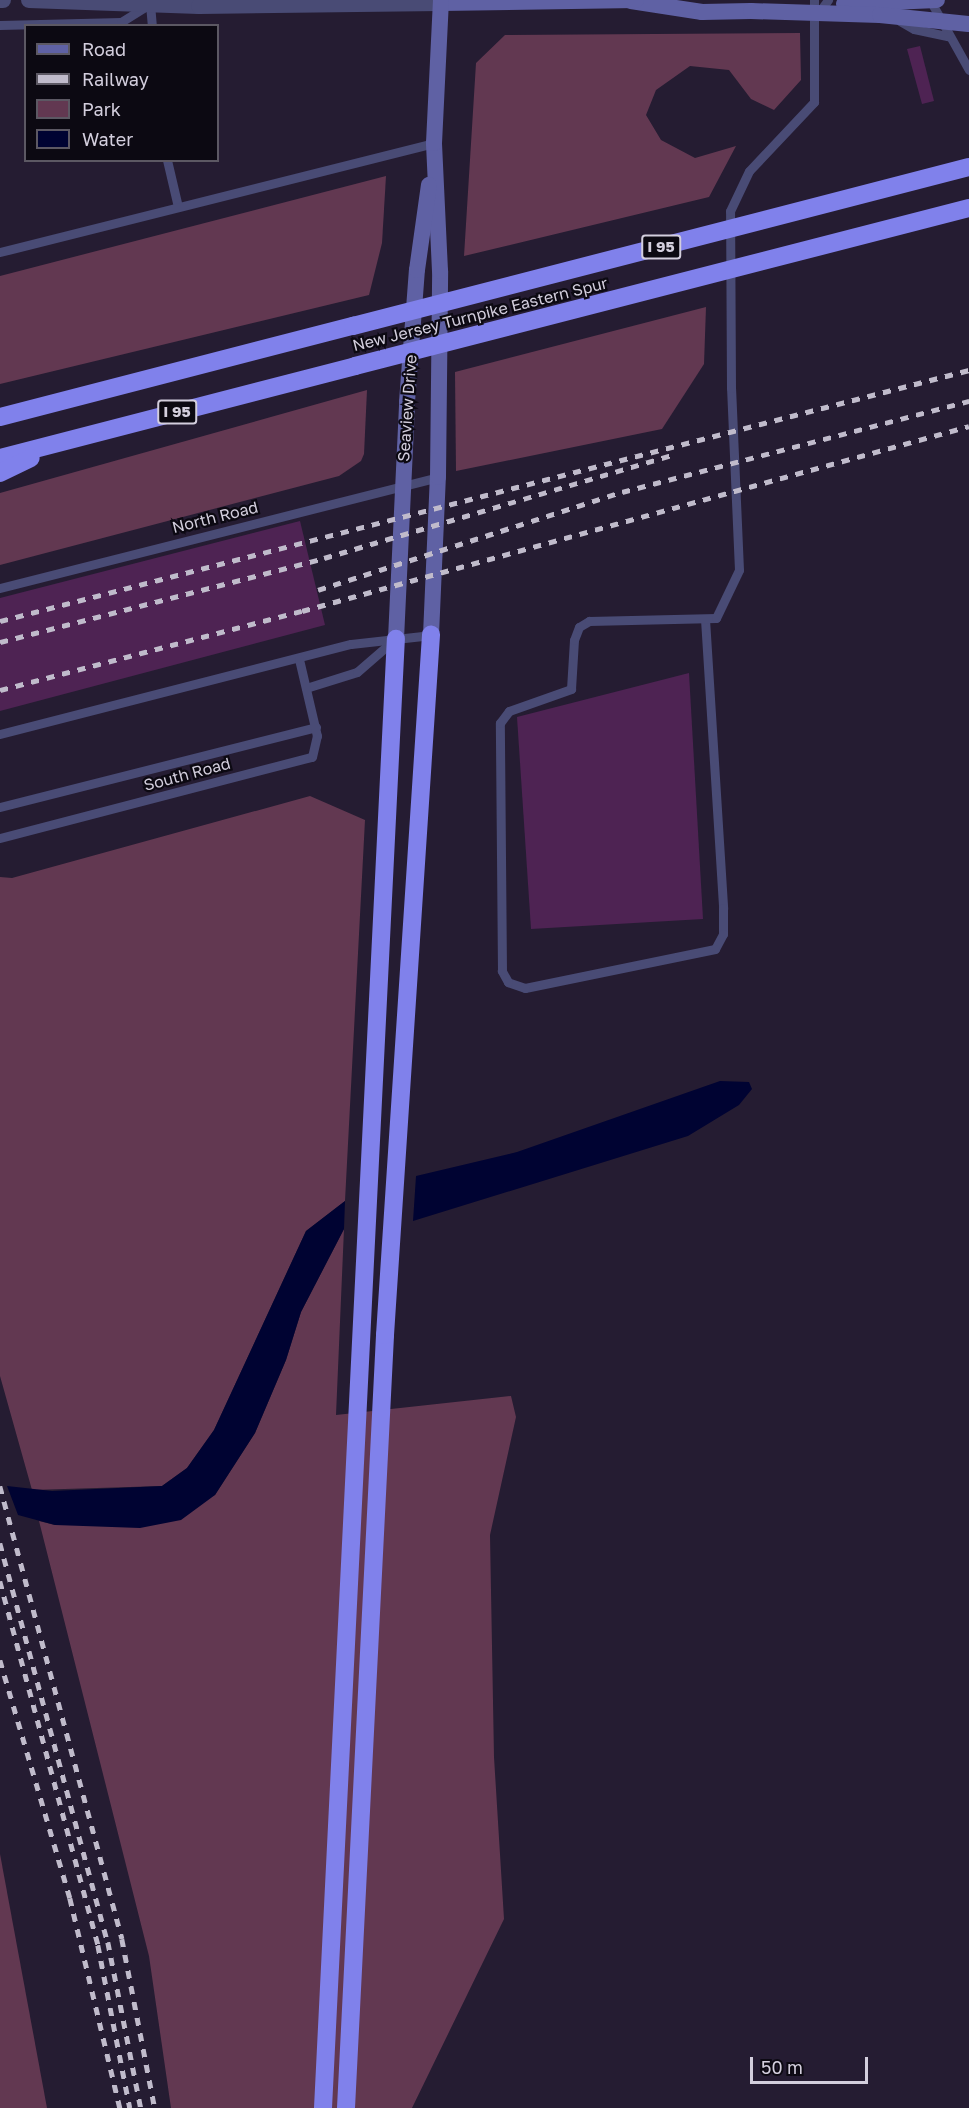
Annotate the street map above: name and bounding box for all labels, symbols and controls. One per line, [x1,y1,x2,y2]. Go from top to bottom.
legend [24,24,219,162]
text: Road [82,38,126,60]
text: Railway [82,68,149,90]
text: Park [82,98,121,120]
text: Water [82,128,133,150]
road number: I 95 [640,235,682,259]
street label: New Jersey Turnpike Eastern Spur [350,273,610,355]
street label: Seaview Drive [394,354,420,462]
road number: I 95 [156,400,198,424]
street label: North Road [170,497,260,537]
street label: South Road [142,753,232,795]
scale bar [753,2045,872,2083]
text: 50 m [761,2056,803,2078]

